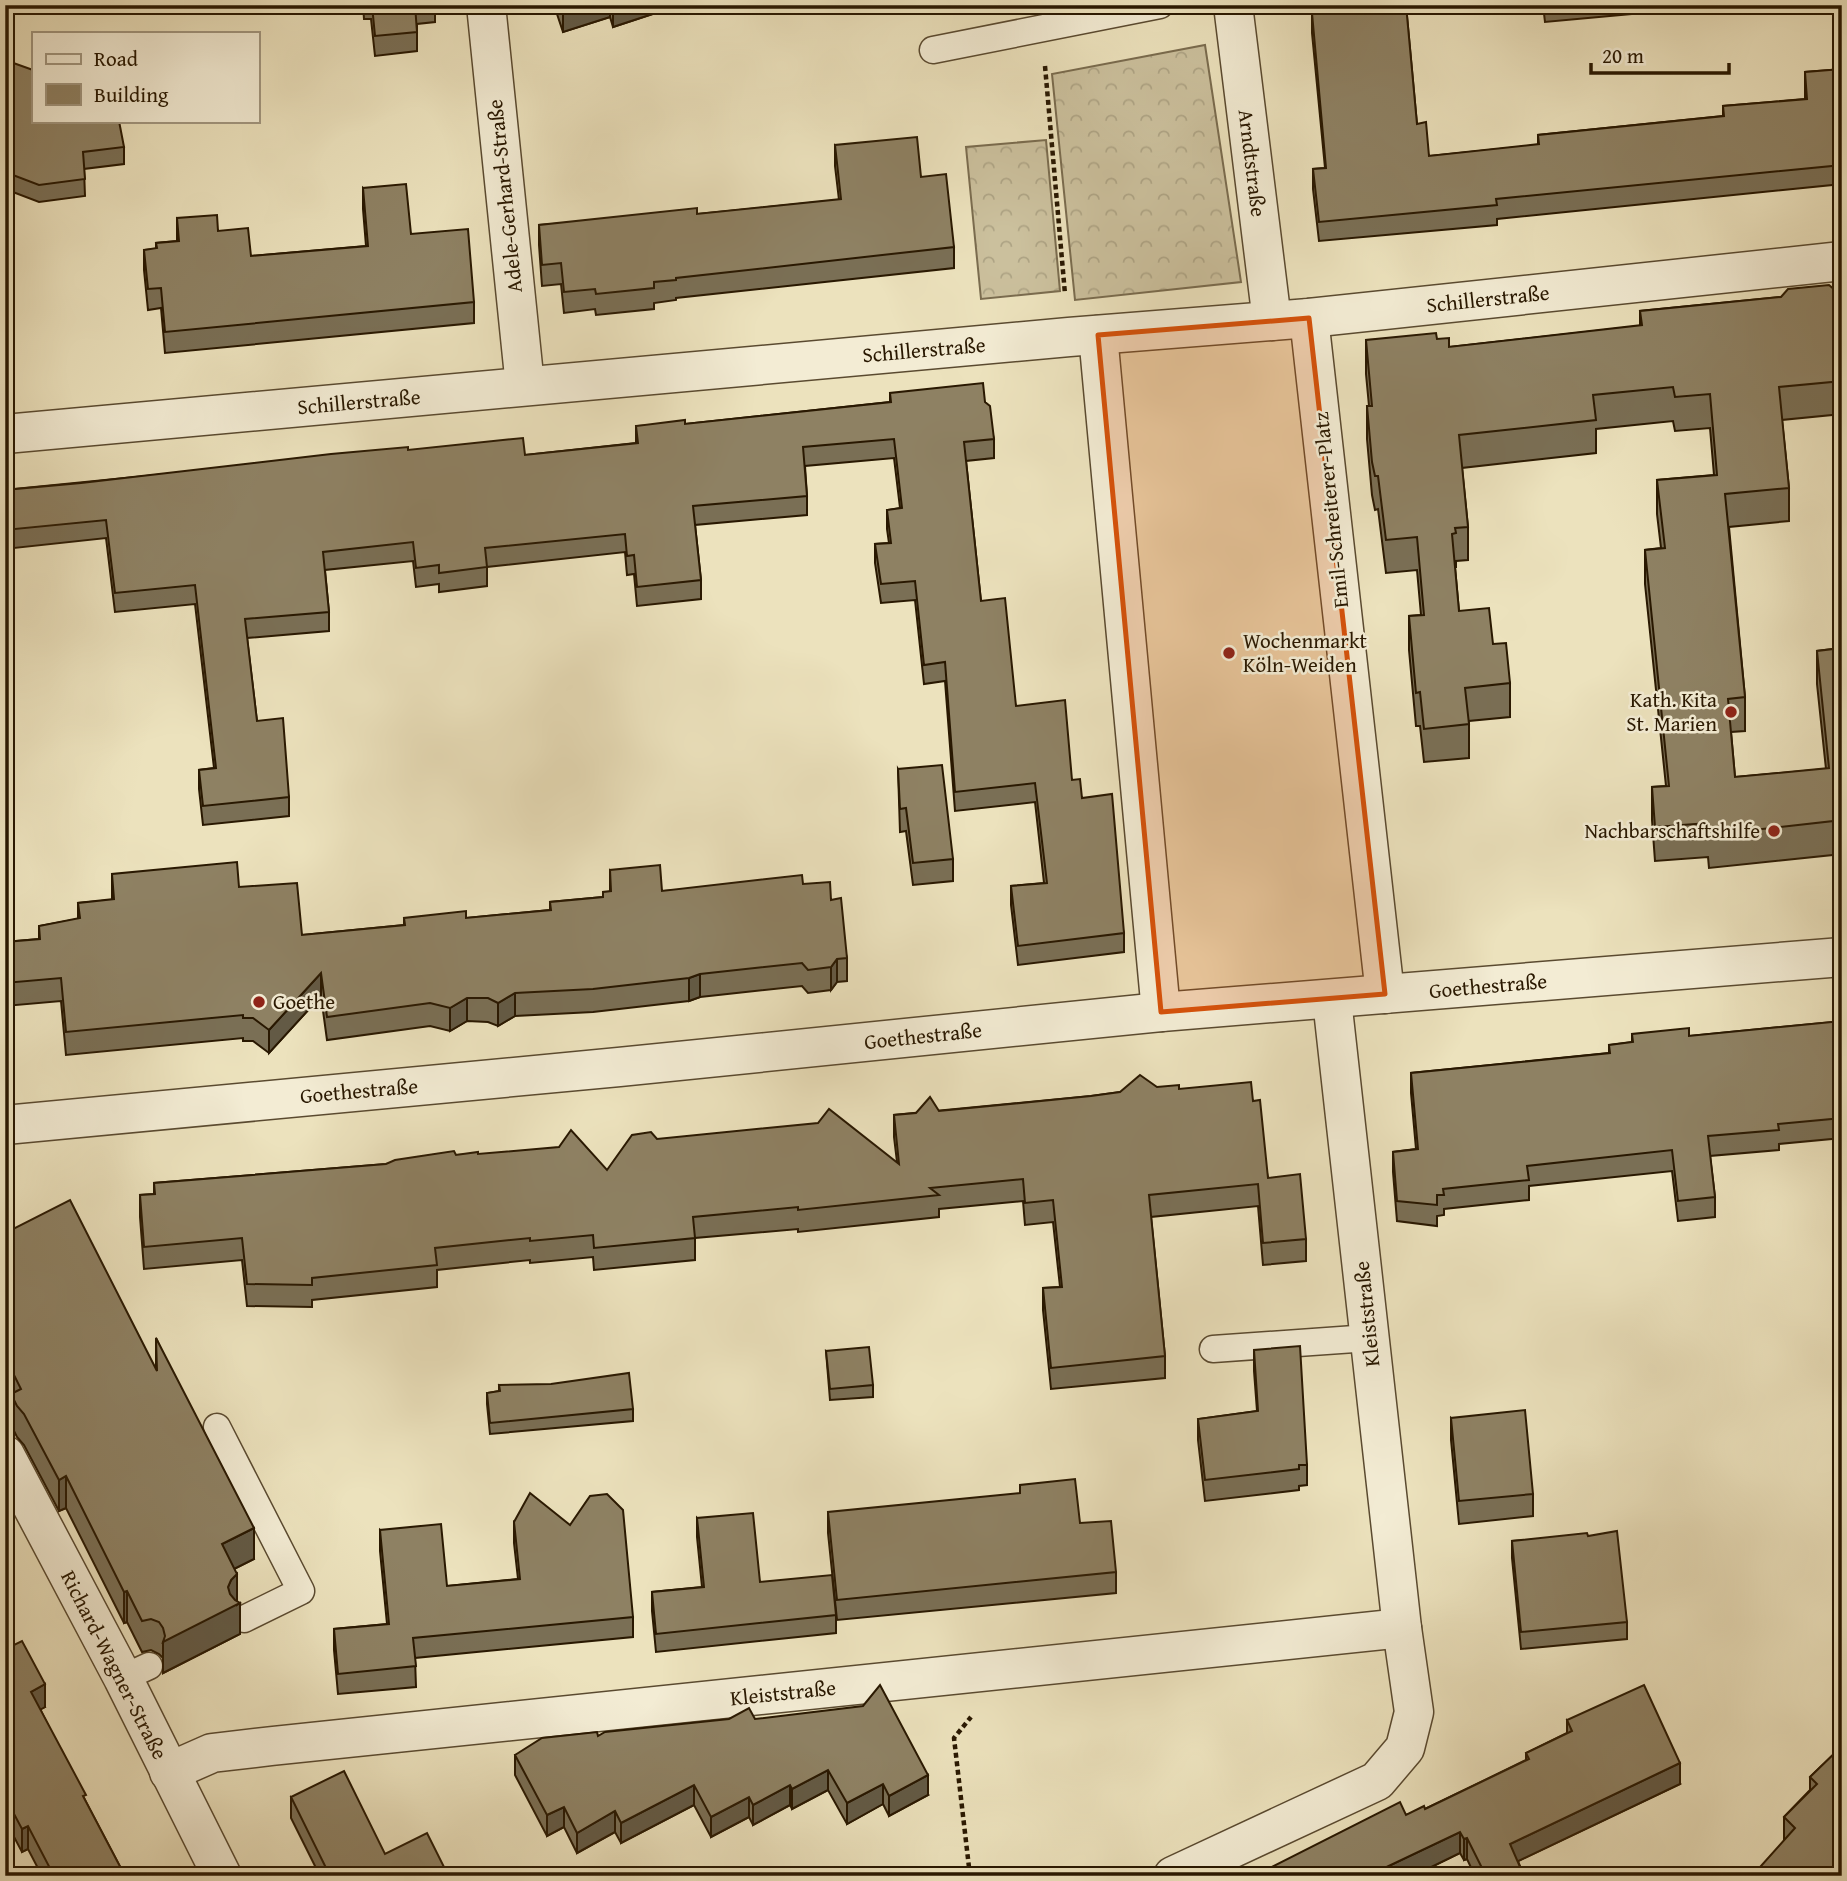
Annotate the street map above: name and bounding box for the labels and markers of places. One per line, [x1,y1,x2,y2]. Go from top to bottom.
place label: Wochenmarkt Köln-Weiden [1243,625,1368,680]
marker: Wochenmarkt Köln-Weiden [1221,645,1237,661]
place label: Kath. Kita St. Marien [1626,684,1717,739]
marker: Kath. Kita St. Marien [1723,704,1739,720]
place label: Nachbarschaftshilfe [1584,815,1760,846]
marker: Nachbarschaftshilfe [1766,823,1782,839]
place label: Goethe [273,986,335,1017]
marker: Goethe [251,994,267,1010]

